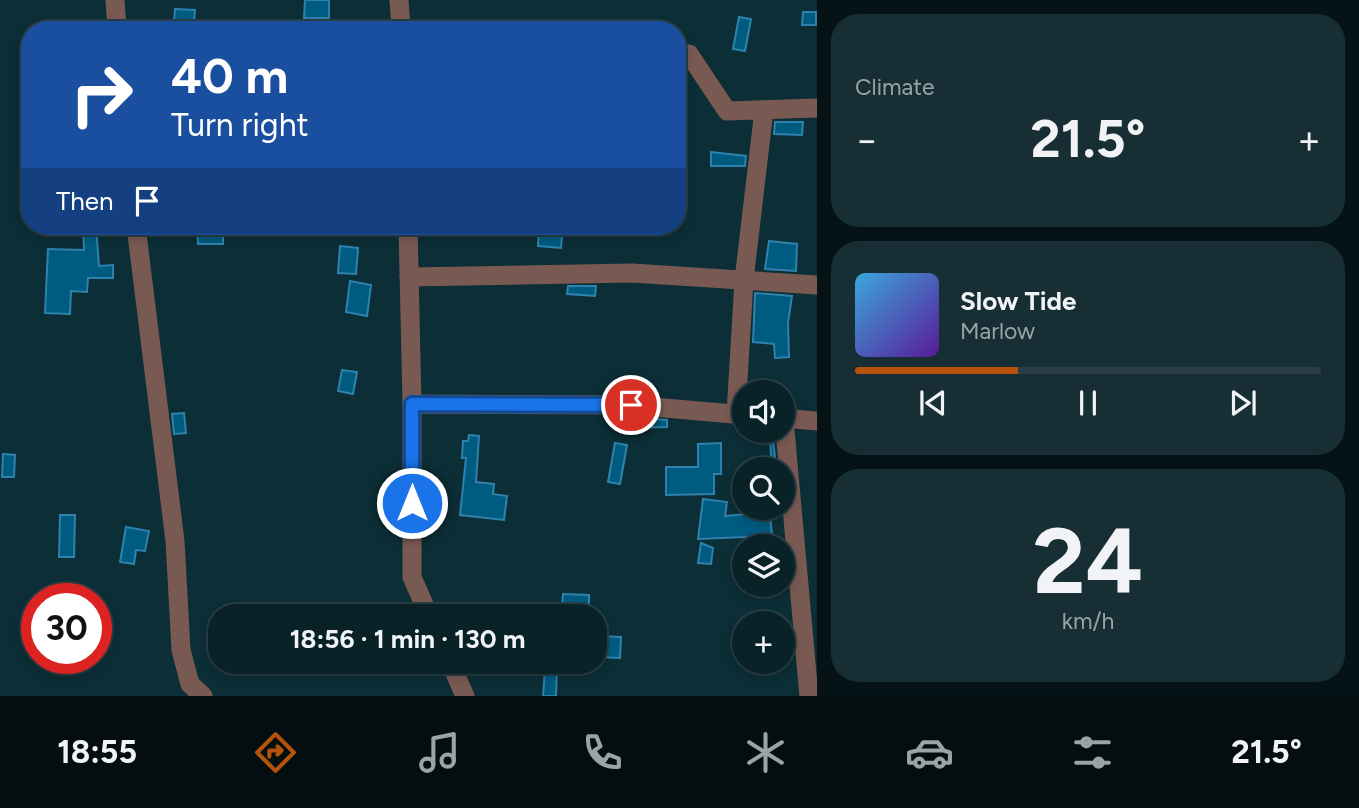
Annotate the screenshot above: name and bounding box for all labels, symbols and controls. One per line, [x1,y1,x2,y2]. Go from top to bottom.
text: 40 m [171,46,288,105]
icon: right [56,49,147,140]
text: Climate [855,73,934,101]
text: Turn right [171,106,309,144]
text: 21.5° [1031,108,1145,170]
text: − [855,117,879,163]
text: + [1297,117,1321,163]
icon: arrive [128,182,166,220]
text: Then [56,185,114,217]
text: Slow Tide [960,285,1076,317]
text: Marlow [960,317,1035,345]
pin [601,375,661,435]
map controls [732,380,795,674]
button: sound [732,380,795,443]
icon: previous [914,384,952,422]
icon: pause [1069,384,1107,422]
icon: next [1224,384,1262,422]
icon: arrive [612,386,650,424]
button: search [732,457,795,520]
position arrow [375,466,449,540]
text: 24 [1033,507,1143,616]
button: layers [732,534,795,597]
speed limit sign: 30 [21,583,112,674]
text: km/h [1062,607,1114,635]
button: + [732,611,795,674]
text: 18:56 · 1 min · 130 m [290,623,525,655]
icon: directions [251,728,300,777]
icon: music [415,728,464,777]
icon: phone [578,728,627,777]
icon: climate [741,728,790,777]
icon: car [905,728,954,777]
icon: filters [1068,728,1117,777]
text: 18:55 [57,733,137,771]
text: 21.5° [1231,733,1302,771]

